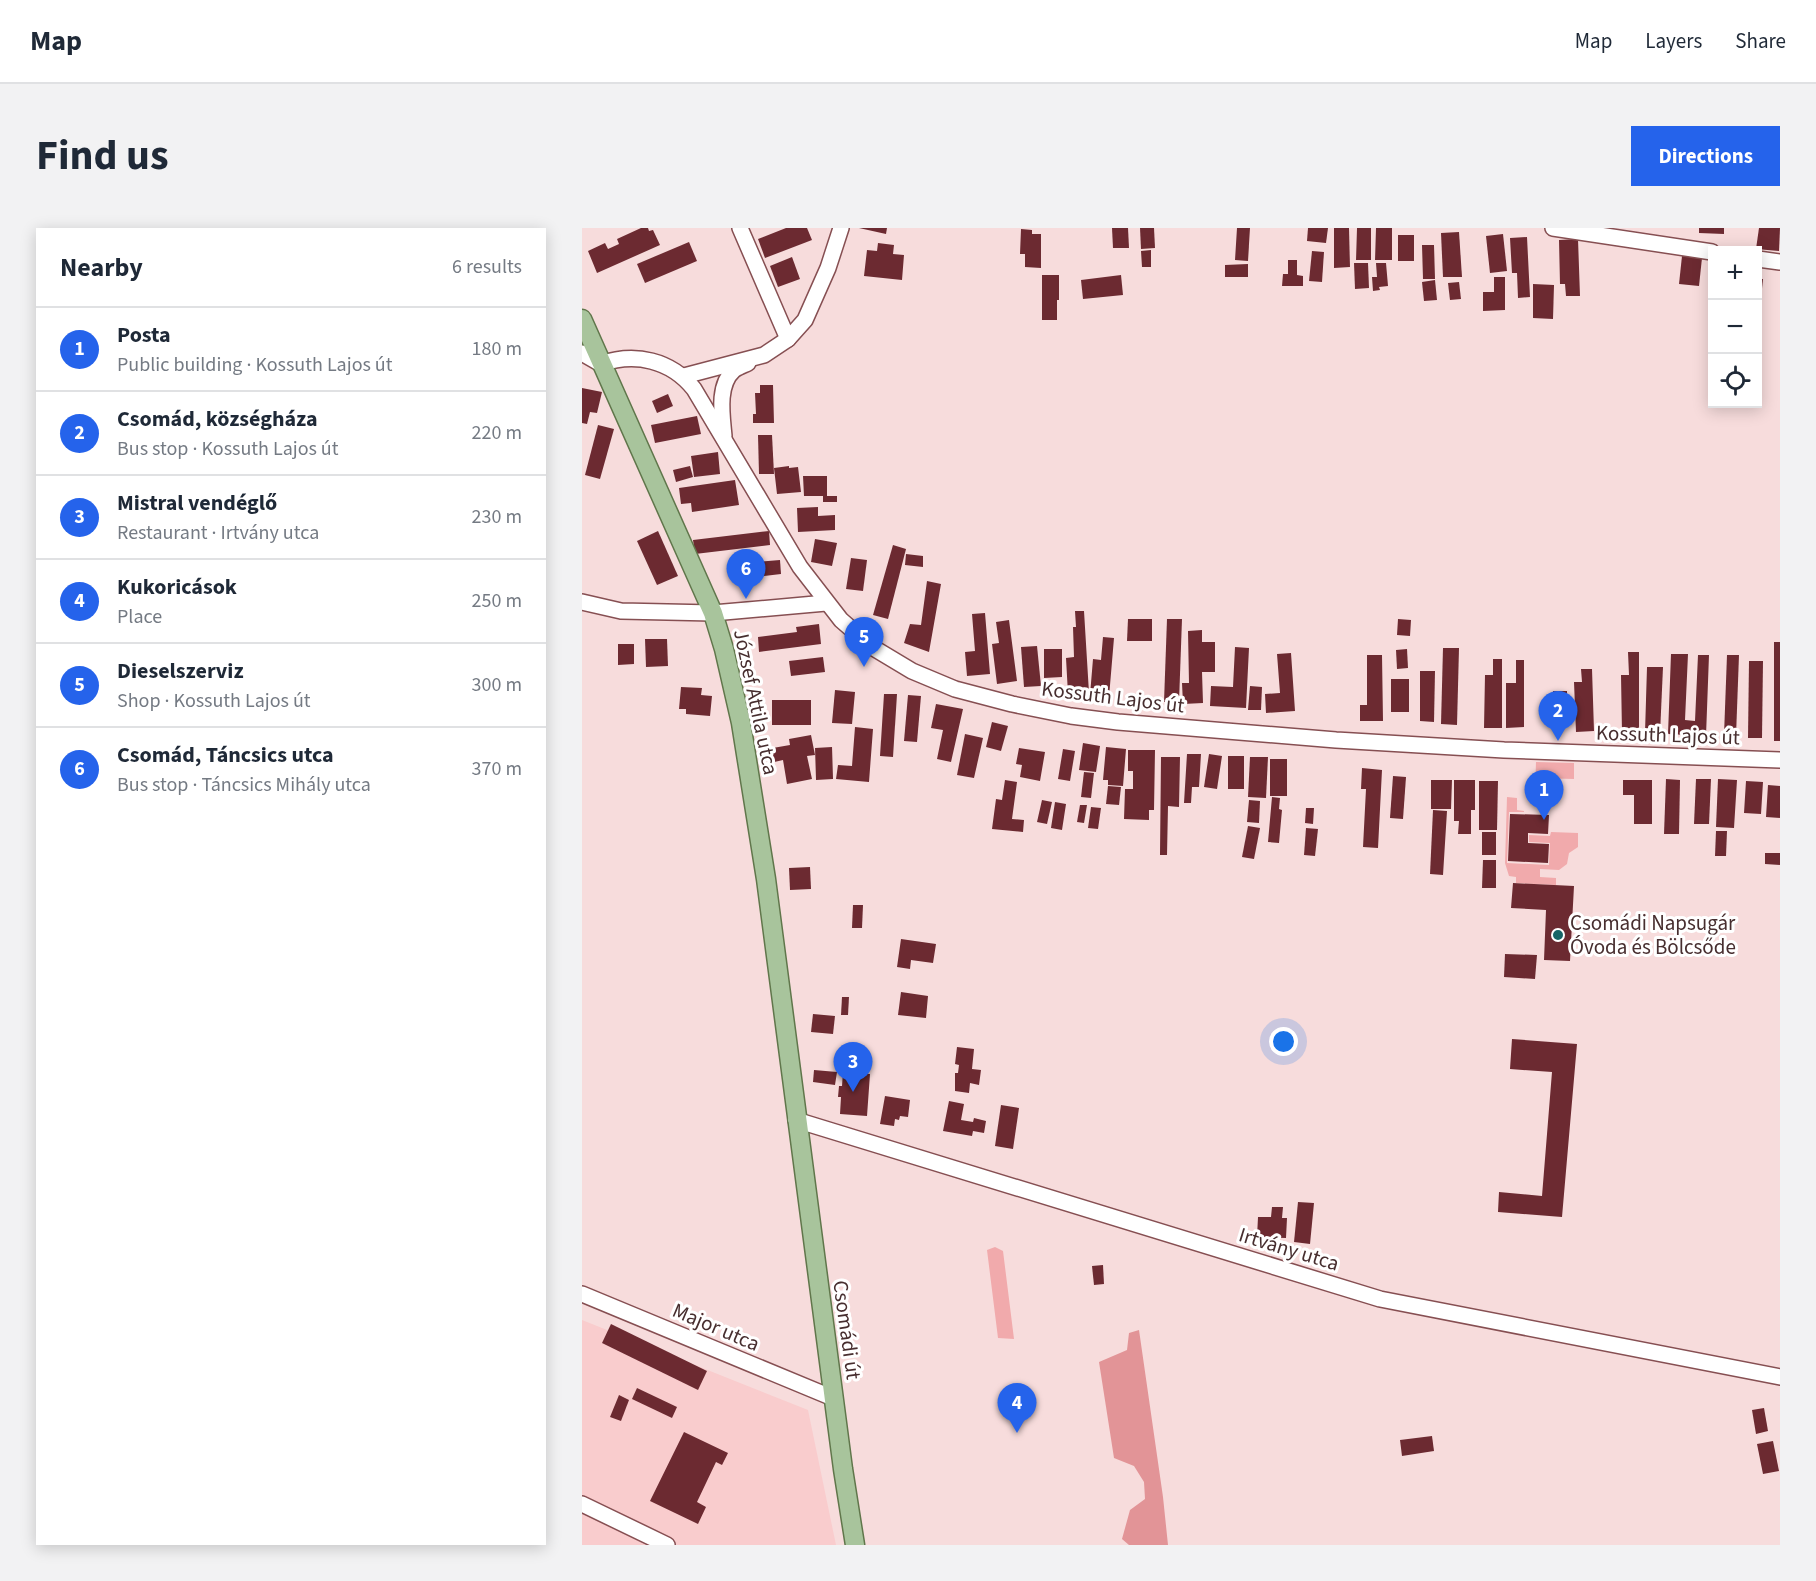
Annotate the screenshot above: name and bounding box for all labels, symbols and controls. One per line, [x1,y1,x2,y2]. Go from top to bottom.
text: Map [30,21,82,61]
text: Map [1575,26,1612,56]
text: Layers [1645,26,1702,56]
text: Share [1735,26,1786,56]
text: Find us [36,126,169,186]
button: Directions [1631,126,1780,186]
map controls [1708,246,1762,408]
button: + [1708,246,1762,300]
text: Nearby [60,249,143,286]
text: 6 results [452,253,522,281]
button: − [1708,300,1762,354]
text: Posta [117,319,171,351]
text: 1 [74,335,85,363]
text: 180 m [472,335,522,363]
text: Public building · Kossuth Lajos út [117,351,392,379]
button: locate [1708,354,1762,408]
text: Csomád, községháza [117,403,318,435]
text: 2 [74,419,85,447]
text: 220 m [472,419,522,447]
text: Bus stop · Kossuth Lajos út [117,435,338,463]
text: Mistral vendéglő [117,487,277,519]
text: 3 [74,503,85,531]
text: 230 m [472,503,522,531]
text: Restaurant · Irtvány utca [117,519,319,547]
pin: 6 [726,550,766,599]
text: Kukoricások [117,571,237,603]
text: 4 [74,587,85,615]
text: 250 m [472,587,522,615]
text: Place [117,603,162,631]
pin: 5 [844,618,884,667]
street label: József Attila utca [726,626,786,778]
text: Dieselszerviz [117,655,244,687]
text: 5 [74,671,85,699]
text: 300 m [472,671,522,699]
street label: Kossuth Lajos út [1040,673,1186,721]
text: Shop · Kossuth Lajos út [117,687,311,715]
pin: 2 [1538,692,1578,741]
street label: Kossuth Lajos út [1596,717,1740,753]
text: Csomád, Táncsics utca [117,739,334,771]
text: 6 [74,755,85,783]
text: 370 m [472,755,522,783]
pin: 1 [1524,770,1564,820]
text: Bus stop · Táncsics Mihály utca [117,771,371,799]
place label: Csomádi Napsugár Óvoda és Bölcsőde [1570,908,1736,962]
marker: Csomádi Napsugár Óvoda és Bölcsőde [1551,928,1565,942]
your location [1269,1027,1298,1056]
pin: 3 [834,1042,872,1092]
street label: Irtvány utca [1235,1220,1343,1278]
street label: Csomádi út [825,1279,869,1381]
street label: Major utca [668,1295,764,1359]
pin: 4 [998,1384,1036,1433]

